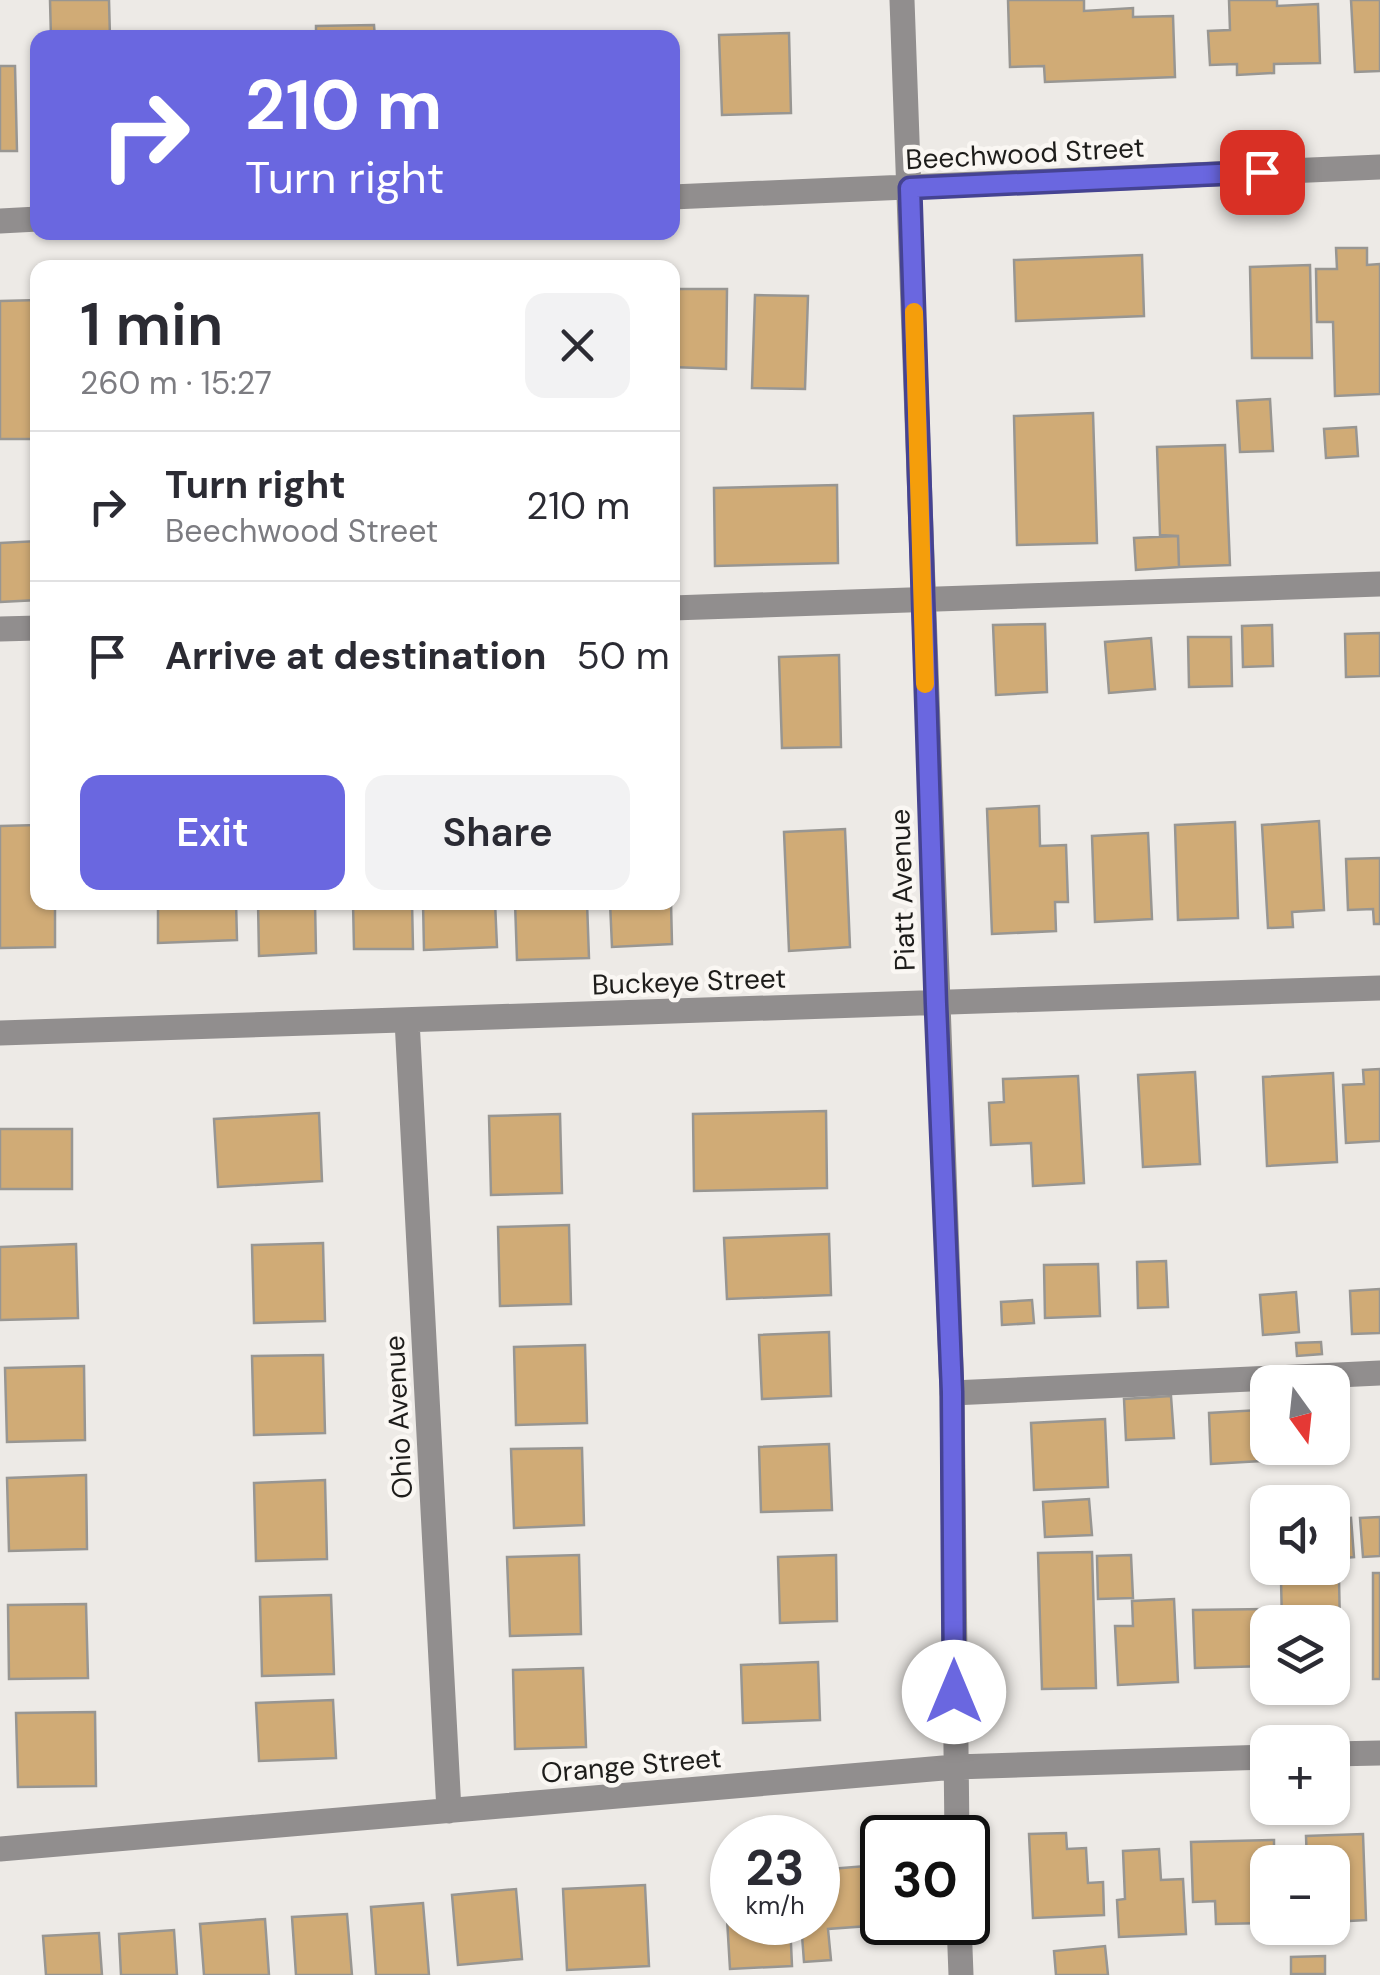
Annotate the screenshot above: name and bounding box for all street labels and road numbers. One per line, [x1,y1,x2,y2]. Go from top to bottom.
street label: Beechwood Street [905,129,1145,178]
street label: Piatt Avenue [881,808,924,972]
street label: Buckeye Street [591,960,787,1003]
street label: Ohio Avenue [376,1334,421,1500]
street label: Orange Street [539,1739,723,1792]

